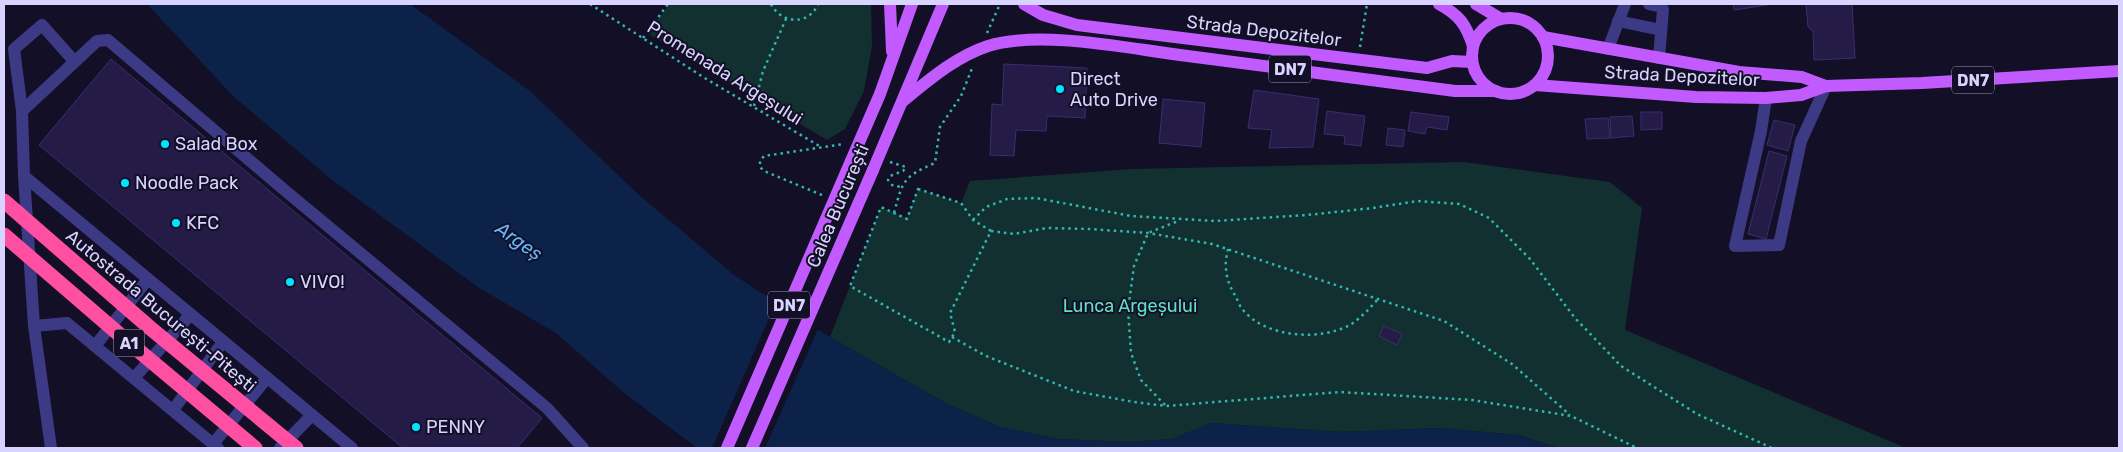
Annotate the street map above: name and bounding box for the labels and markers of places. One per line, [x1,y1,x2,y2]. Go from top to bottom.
place label: Direct Auto Drive [1070,68,1158,111]
marker: Direct Auto Drive [1054,83,1066,95]
place label: Salad Box [175,133,258,155]
marker: Salad Box [159,138,171,150]
place label: Noodle Pack [135,172,239,194]
marker: Noodle Pack [119,177,131,189]
place label: KFC [186,212,219,234]
marker: KFC [170,217,182,229]
place label: VIVO! [300,271,345,293]
marker: VIVO! [284,276,296,288]
place label: PENNY [426,416,485,438]
marker: PENNY [410,421,422,433]

